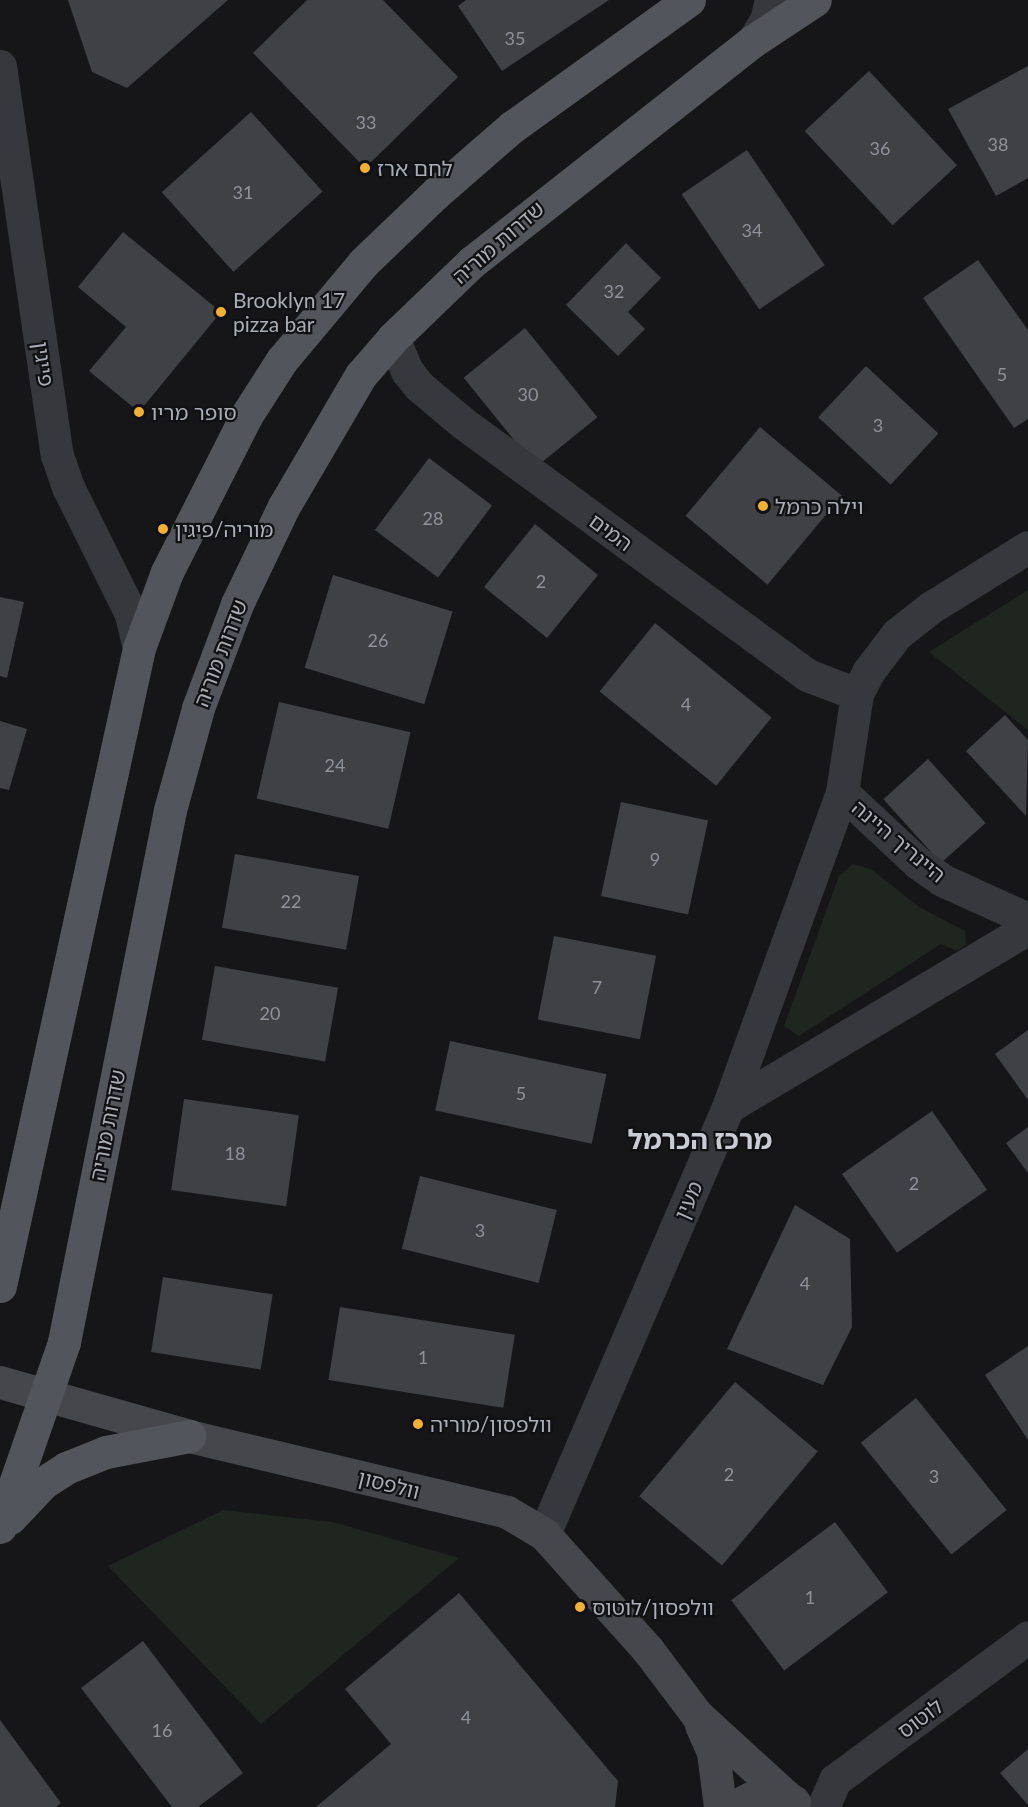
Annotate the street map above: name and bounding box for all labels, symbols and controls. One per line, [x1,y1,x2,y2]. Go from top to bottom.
house number: 35 [505,27,525,49]
house number: 33 [356,111,376,133]
house number: 38 [988,133,1008,155]
house number: 36 [870,137,890,159]
place label: לחם ארז [377,155,453,181]
marker: לחם ארז [358,161,372,175]
house number: 31 [233,181,253,203]
street label: שדרות מוריה [447,195,549,289]
house number: 34 [742,219,762,241]
house number: 32 [604,280,624,302]
place label: Brooklyn 17 pizza bar [233,287,345,337]
marker: Brooklyn 17 pizza bar [214,305,228,319]
street label: פייגין [28,340,60,388]
house number: 5 [997,363,1007,385]
house number: 30 [518,383,538,405]
place label: סופר מריו [151,399,237,425]
marker: סופר מריו [132,405,146,419]
house number: 3 [873,414,883,436]
place label: וילה כרמל [775,493,863,519]
marker: וילה כרמל [756,499,770,513]
house number: 28 [423,507,443,529]
street label: המים [585,508,637,556]
place label: מוריה/פיגין [175,516,273,542]
marker: מוריה/פיגין [156,522,170,536]
house number: 2 [536,570,546,592]
street label: שדרות מוריה [188,596,252,710]
house number: 26 [368,629,388,651]
house number: 4 [681,693,691,715]
house number: 24 [325,754,345,776]
street label: היינריך היינה [847,795,951,887]
house number: 9 [650,848,660,870]
house number: 22 [281,890,301,912]
house number: 7 [592,976,602,998]
house number: 20 [260,1002,280,1024]
street label: שדרות מוריה [84,1067,130,1183]
house number: 5 [516,1082,526,1104]
district label: מרכז הכרמל [628,1123,772,1155]
house number: 18 [225,1142,245,1164]
house number: 2 [909,1172,919,1194]
street label: מעין [668,1177,708,1223]
house number: 3 [475,1219,485,1241]
house number: 4 [800,1272,810,1294]
house number: 1 [418,1346,428,1368]
place label: וולפסון/מוריה [430,1411,552,1437]
marker: וולפסון/מוריה [411,1417,425,1431]
house number: 2 [724,1463,734,1485]
street label: וולפסון [356,1464,422,1504]
house number: 3 [929,1465,939,1487]
house number: 1 [805,1586,815,1608]
place label: וולפסון/לוטוס [592,1594,714,1620]
marker: וולפסון/לוטוס [573,1600,587,1614]
street label: לוטוס [892,1693,948,1743]
house number: 4 [461,1706,471,1728]
house number: 16 [152,1719,172,1741]

